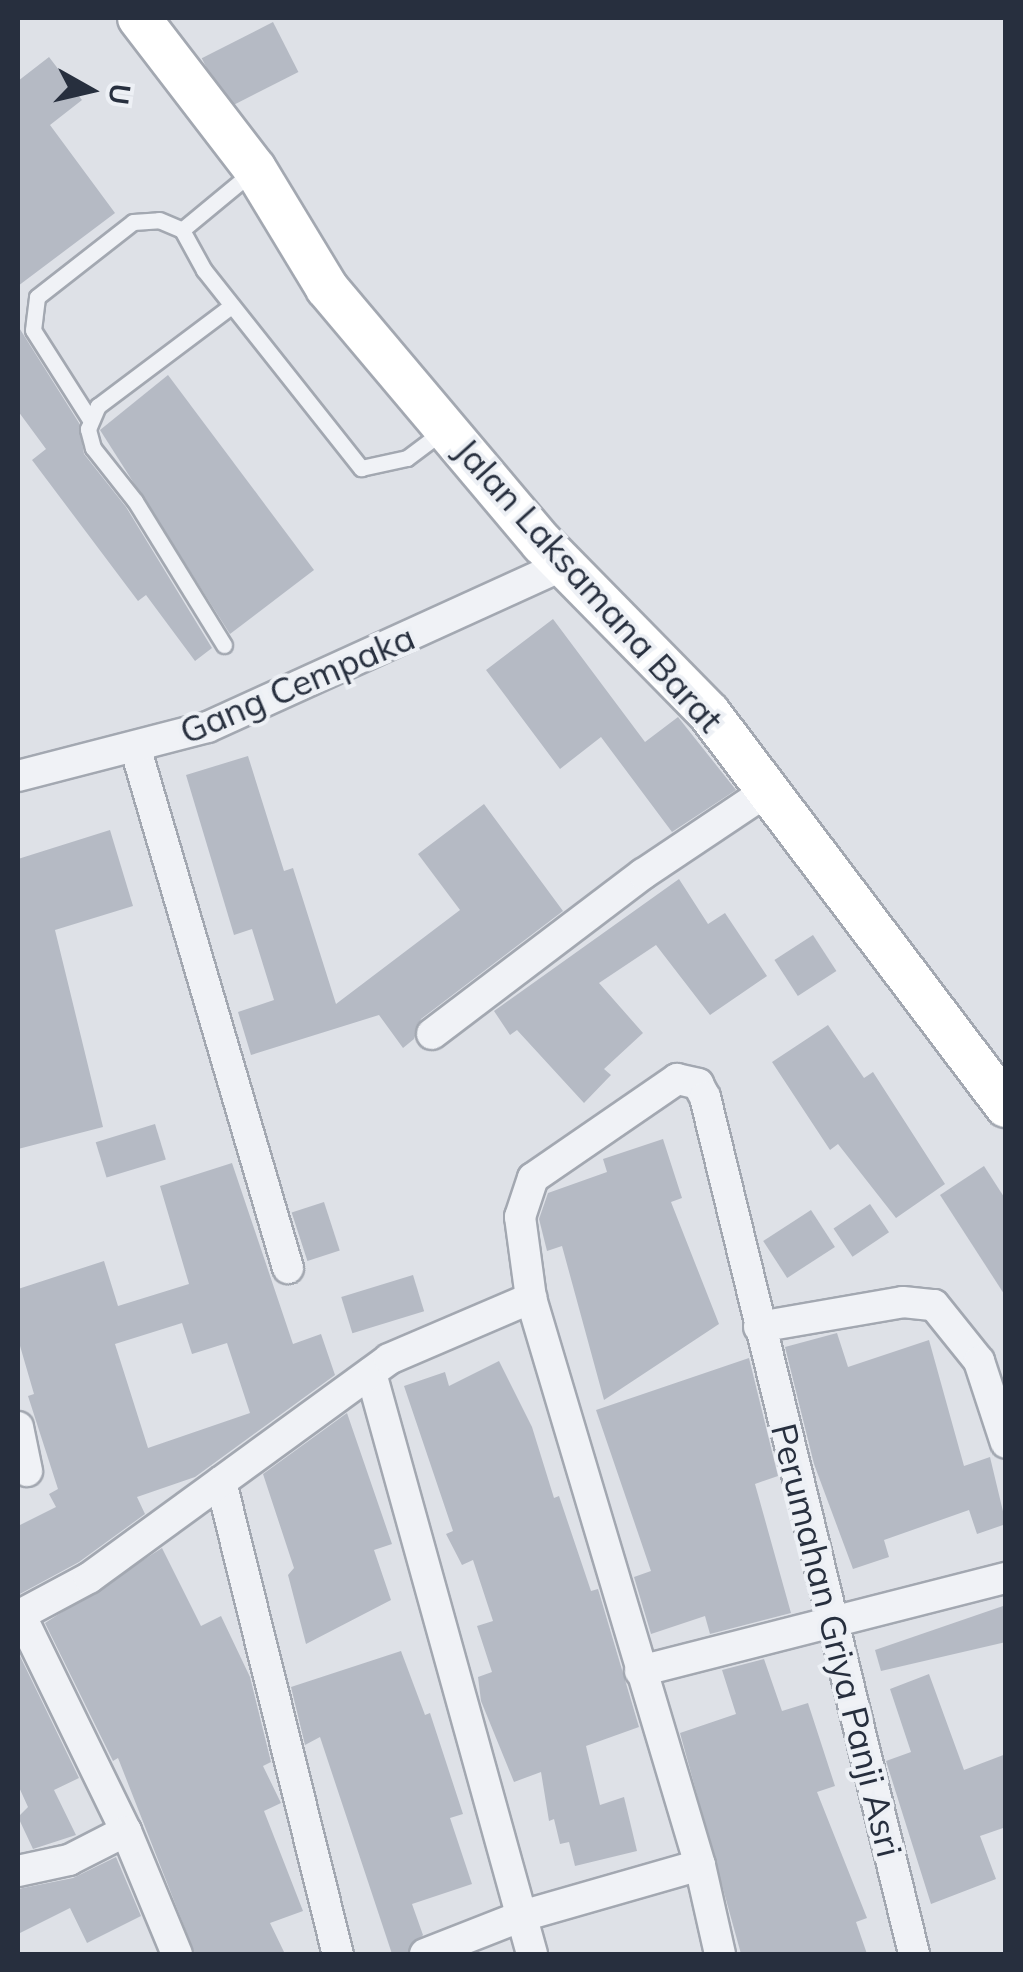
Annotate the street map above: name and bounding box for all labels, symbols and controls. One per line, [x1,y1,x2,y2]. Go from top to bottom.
north arrow [40,40,140,140]
text: U [101,82,139,107]
street label: Jalan Laksamana Barat [446,430,732,740]
street label: Gang Cempaka [173,616,421,752]
street label: Perumahan Griya Panji Asri [763,1419,911,1861]

